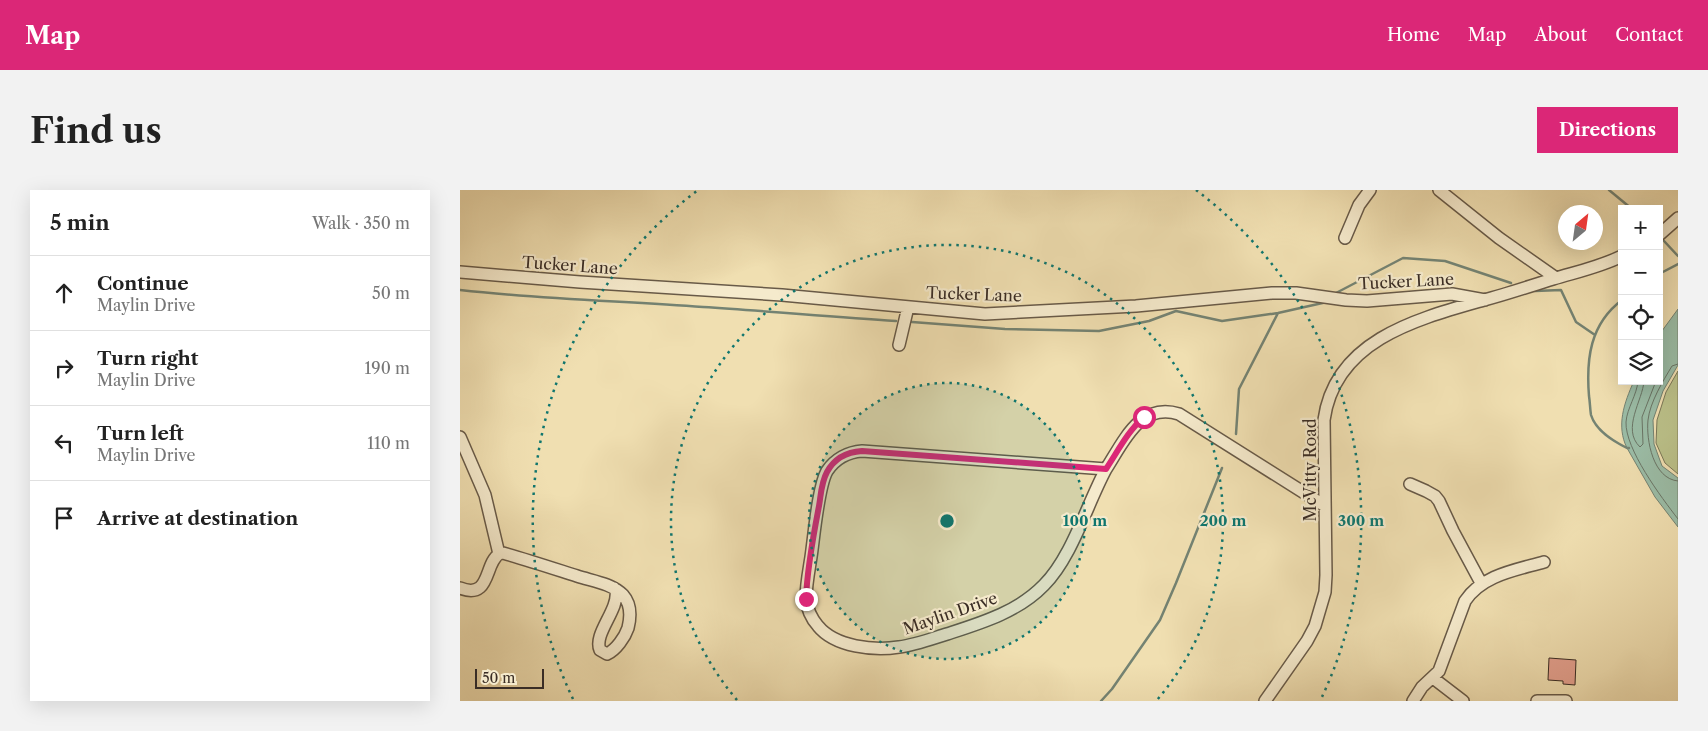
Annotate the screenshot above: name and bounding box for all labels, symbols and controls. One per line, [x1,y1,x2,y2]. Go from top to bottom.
text: Map [25,21,80,50]
text: Home [1387,24,1440,46]
text: Map [1468,24,1506,46]
text: About [1534,24,1587,46]
text: Contact [1615,24,1683,46]
button: Directions [1537,107,1678,153]
text: Find us [30,109,162,152]
north arrow [1558,205,1603,250]
map controls [1618,205,1663,385]
button: + [1618,205,1663,250]
text: 5 min [50,210,110,235]
text: Walk · 350 m [312,213,410,233]
button: − [1618,250,1663,295]
street label: Tucker Lane [521,252,619,278]
street label: Tucker Lane [1358,269,1454,293]
text: Continue [97,272,189,295]
icon: ahead [50,279,78,307]
street label: Tucker Lane [926,282,1022,306]
text: 50 m [372,283,410,303]
text: Maylin Drive [97,295,195,315]
button: locate [1618,295,1663,340]
button: layers [1618,340,1663,385]
text: Turn right [97,347,198,370]
icon: right [50,354,78,382]
text: 190 m [365,358,410,378]
text: Maylin Drive [97,370,195,390]
route start [1133,406,1156,429]
street label: McVitty Road [1300,418,1320,521]
text: Turn left [97,422,184,445]
icon: left [50,429,78,457]
text: 110 m [367,433,410,453]
text: Maylin Drive [97,445,195,465]
icon: arrive [50,504,78,532]
text: Arrive at destination [97,507,298,530]
text: 100 m [1063,511,1107,530]
text: 200 m [1200,511,1246,530]
text: 300 m [1338,511,1384,530]
centre of rings [938,512,956,530]
route end [795,588,818,611]
street label: Maylin Drive [900,588,1000,638]
scale bar [475,666,544,689]
text: 50 m [482,669,515,687]

